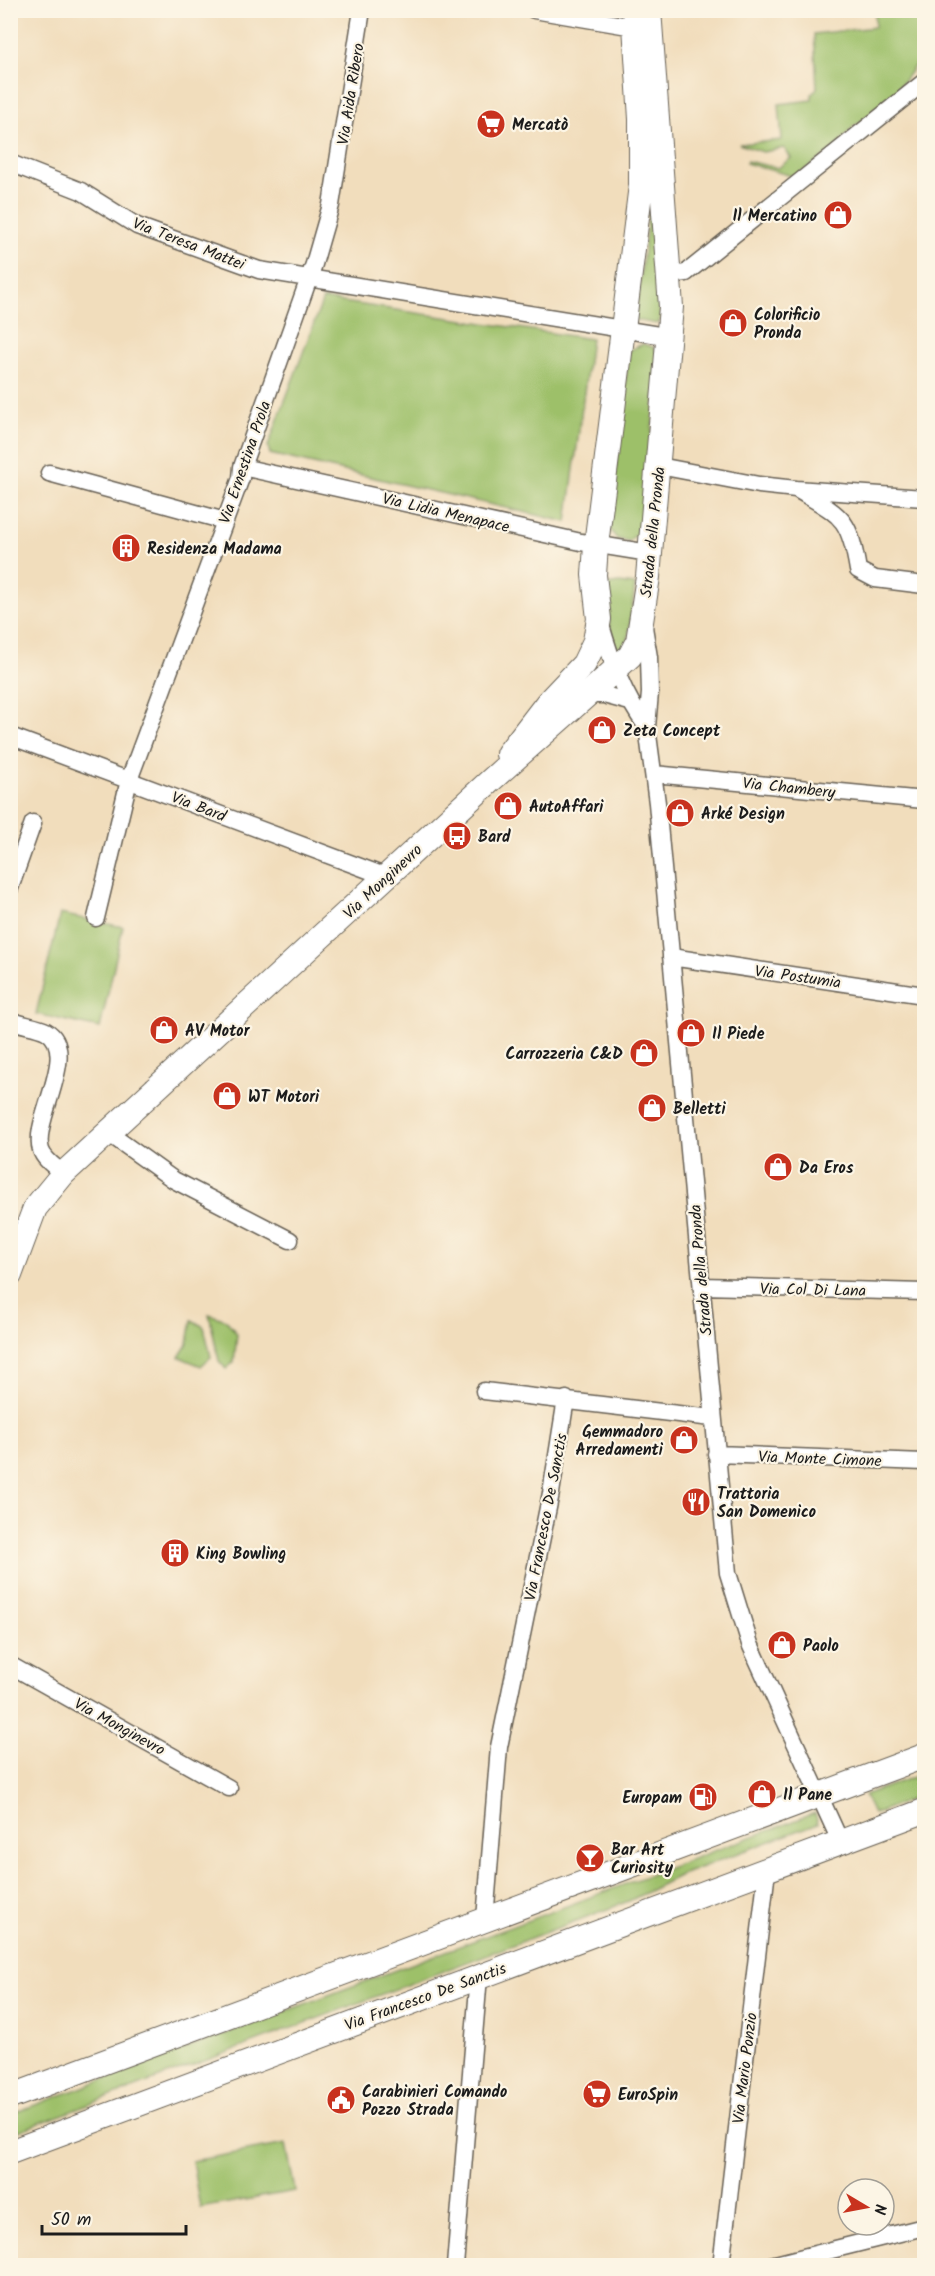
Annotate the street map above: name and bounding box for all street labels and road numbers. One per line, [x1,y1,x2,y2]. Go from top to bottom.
street label: Via Aida Ribero [331,41,372,147]
street label: Via Teresa Mattei [129,211,249,278]
street label: Via Ernestina Prola [213,398,278,527]
street label: Strada della Pronda [634,465,673,599]
street label: Via Lidia Menapace [380,487,512,540]
street label: Via Chambery [741,771,837,806]
street label: Via Bard [167,785,231,830]
street label: Via Monginevro [338,838,429,926]
street label: Via Postumia [753,959,843,996]
street label: Strada della Pronda [683,1203,720,1337]
street label: Via Col Di Lana [760,1277,866,1304]
street label: Via Francesco De Sanctis [518,1431,575,1603]
street label: Via Monte Cimone [758,1445,882,1474]
street label: Via Monginevro [69,1692,170,1763]
street label: Via Francesco De Sanctis [341,1956,510,2038]
street label: Via Mario Ponzio [726,2011,765,2125]

